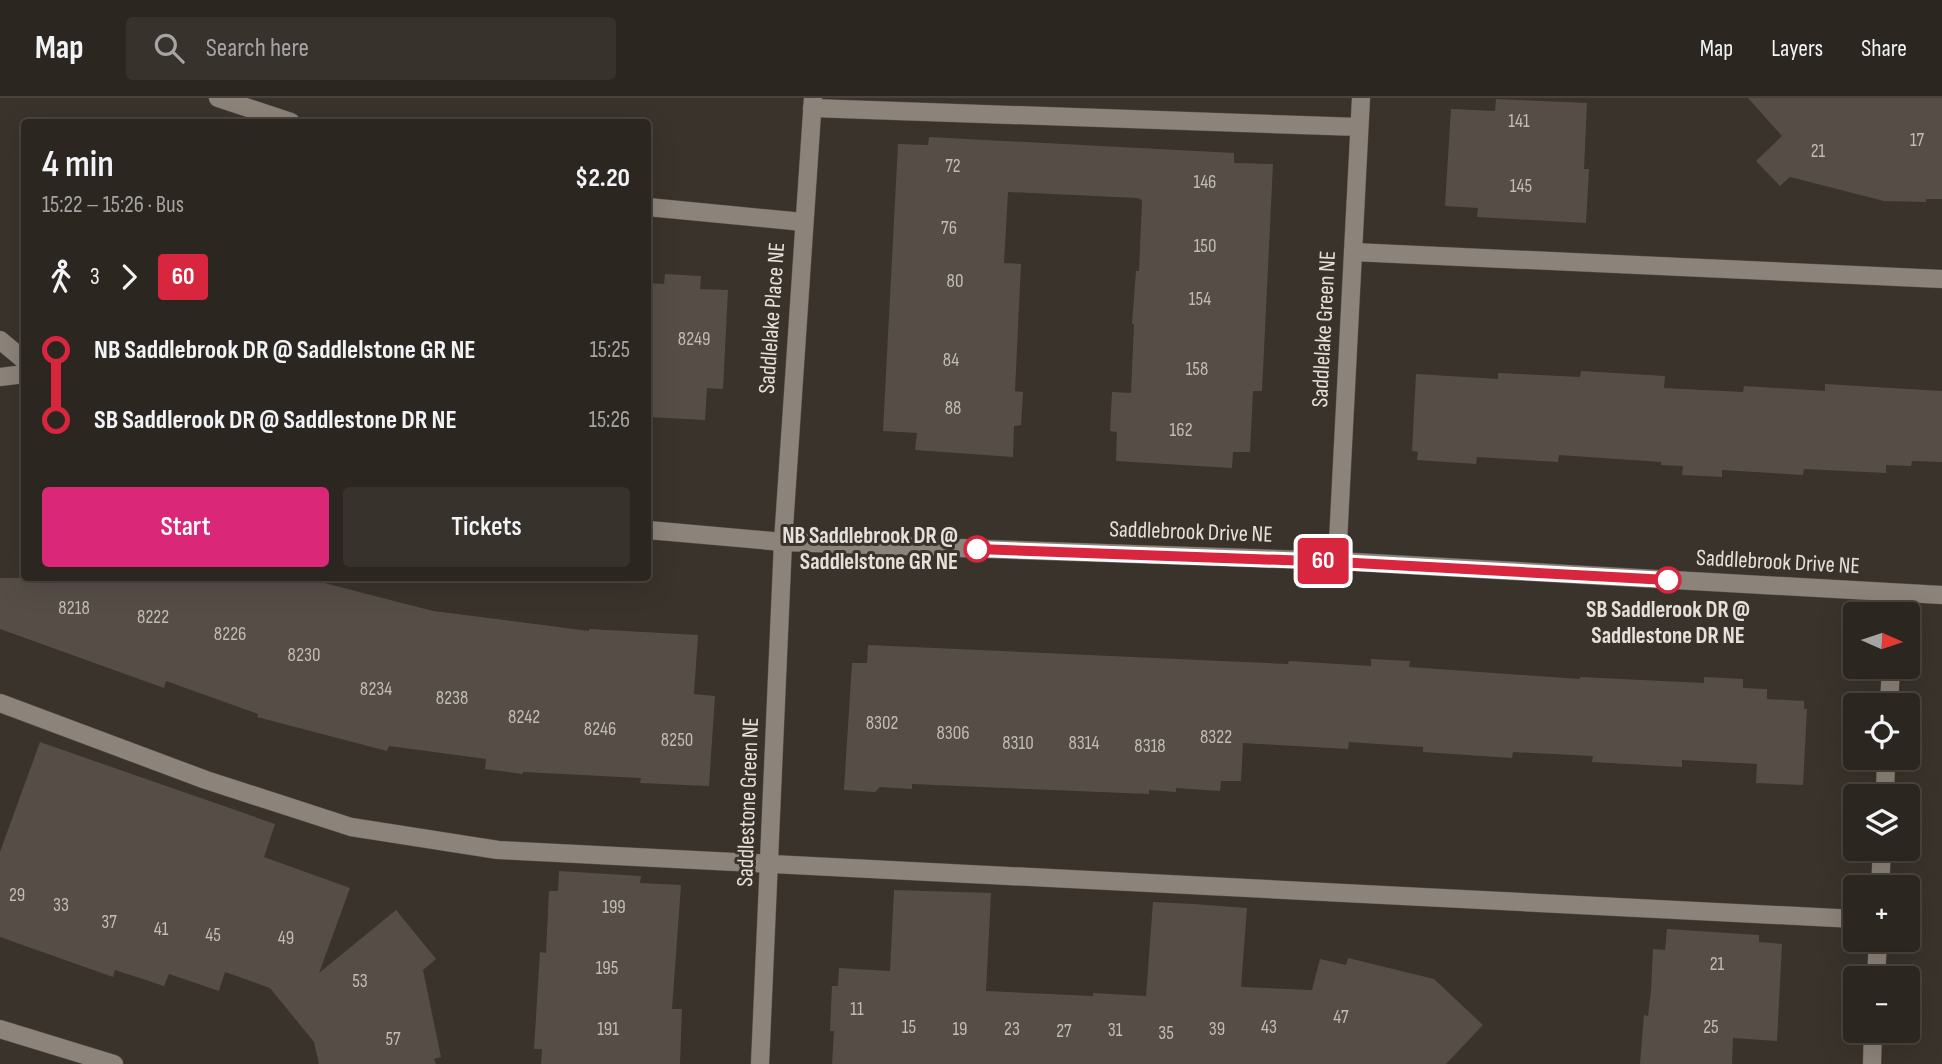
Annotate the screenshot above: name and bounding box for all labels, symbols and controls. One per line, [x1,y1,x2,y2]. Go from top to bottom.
search box [126,17,616,80]
text: Map [35,28,84,68]
icon: search [150,29,188,67]
text: Search here [206,33,309,64]
text: Map [1700,34,1733,63]
text: Layers [1771,34,1823,63]
text: Share [1861,34,1907,63]
house number: 141 [1508,110,1530,133]
house number: 17 [1910,129,1925,152]
house number: 21 [1811,140,1826,163]
text: 4 min [42,142,114,187]
house number: 72 [945,155,961,178]
text: $2.20 [575,163,630,194]
house number: 146 [1194,171,1216,194]
house number: 145 [1510,175,1532,198]
text: 15:22 – 15:26 · Bus [42,191,184,219]
house number: 76 [941,217,957,240]
house number: 150 [1194,235,1216,258]
street label: Saddlelake Place NE [753,241,791,395]
street label: Saddlelake Green NE [1306,250,1342,408]
icon: walk [42,258,80,296]
icon: forward [110,258,148,296]
text: 60 [172,262,194,291]
text: 3 [90,263,100,291]
house number: 80 [947,270,963,293]
house number: 154 [1189,288,1211,311]
house number: 8249 [678,328,710,351]
text: NB Saddlebrook DR @ Saddlelstone GR NE [94,335,476,366]
text: 15:25 [590,336,630,364]
house number: 84 [943,349,959,372]
house number: 158 [1186,358,1208,381]
house number: 88 [945,397,961,420]
text: SB Saddlerook DR @ Saddlestone DR NE [94,405,457,436]
text: 15:26 [589,406,630,434]
house number: 162 [1170,419,1192,442]
button: Start [42,487,329,567]
button: Tickets [343,487,630,567]
street label: Saddlebrook Drive NE [1109,515,1273,549]
place label: NB Saddlebrook DR @ Saddlelstone GR NE [782,522,958,576]
marker: NB Saddlebrook DR @ Saddlelstone GR NE [964,536,990,562]
line badge: 60 [1292,538,1354,584]
street label: Saddlebrook Drive NE [1696,544,1860,580]
text: 60 [1312,546,1334,575]
marker: SB Saddlerook DR @ Saddlestone DR NE [1655,567,1681,593]
place label: SB Saddlerook DR @ Saddlestone DR NE [1586,596,1750,650]
house number: 8218 [58,597,90,620]
north arrow [1843,602,1920,679]
map controls [1843,602,1920,1043]
house number: 8222 [137,606,169,629]
house number: 8226 [214,623,246,646]
house number: 8230 [288,644,320,667]
house number: 8234 [360,678,392,701]
house number: 8238 [436,687,468,710]
button: locate [1843,693,1920,770]
house number: 8242 [508,706,540,729]
house number: 8302 [866,712,898,735]
street label: Saddlestone Green NE [731,717,765,887]
house number: 8246 [584,718,616,741]
house number: 8306 [936,722,970,745]
house number: 8322 [1200,726,1232,749]
house number: 8250 [661,729,693,752]
house number: 8310 [1002,732,1034,755]
house number: 8314 [1069,732,1099,755]
house number: 8318 [1134,735,1166,758]
button: layers [1843,784,1920,861]
button: + [1843,875,1920,952]
house number: 29 [9,884,25,907]
house number: 33 [53,894,69,917]
house number: 199 [602,896,626,919]
house number: 37 [101,911,117,934]
house number: 41 [154,918,169,941]
house number: 45 [205,924,221,947]
house number: 49 [278,927,294,950]
house number: 21 [1710,953,1725,976]
house number: 195 [596,957,618,980]
button: − [1843,966,1920,1043]
house number: 53 [352,970,368,993]
house number: 11 [850,998,864,1021]
house number: 47 [1333,1006,1349,1029]
house number: 15 [902,1016,916,1039]
house number: 43 [1261,1016,1277,1039]
house number: 25 [1703,1016,1719,1039]
house number: 191 [597,1018,619,1041]
house number: 19 [952,1018,968,1041]
house number: 23 [1004,1018,1020,1041]
house number: 39 [1209,1018,1225,1041]
house number: 31 [1108,1019,1123,1042]
house number: 27 [1056,1020,1072,1043]
house number: 35 [1158,1022,1174,1045]
house number: 57 [385,1028,401,1051]

